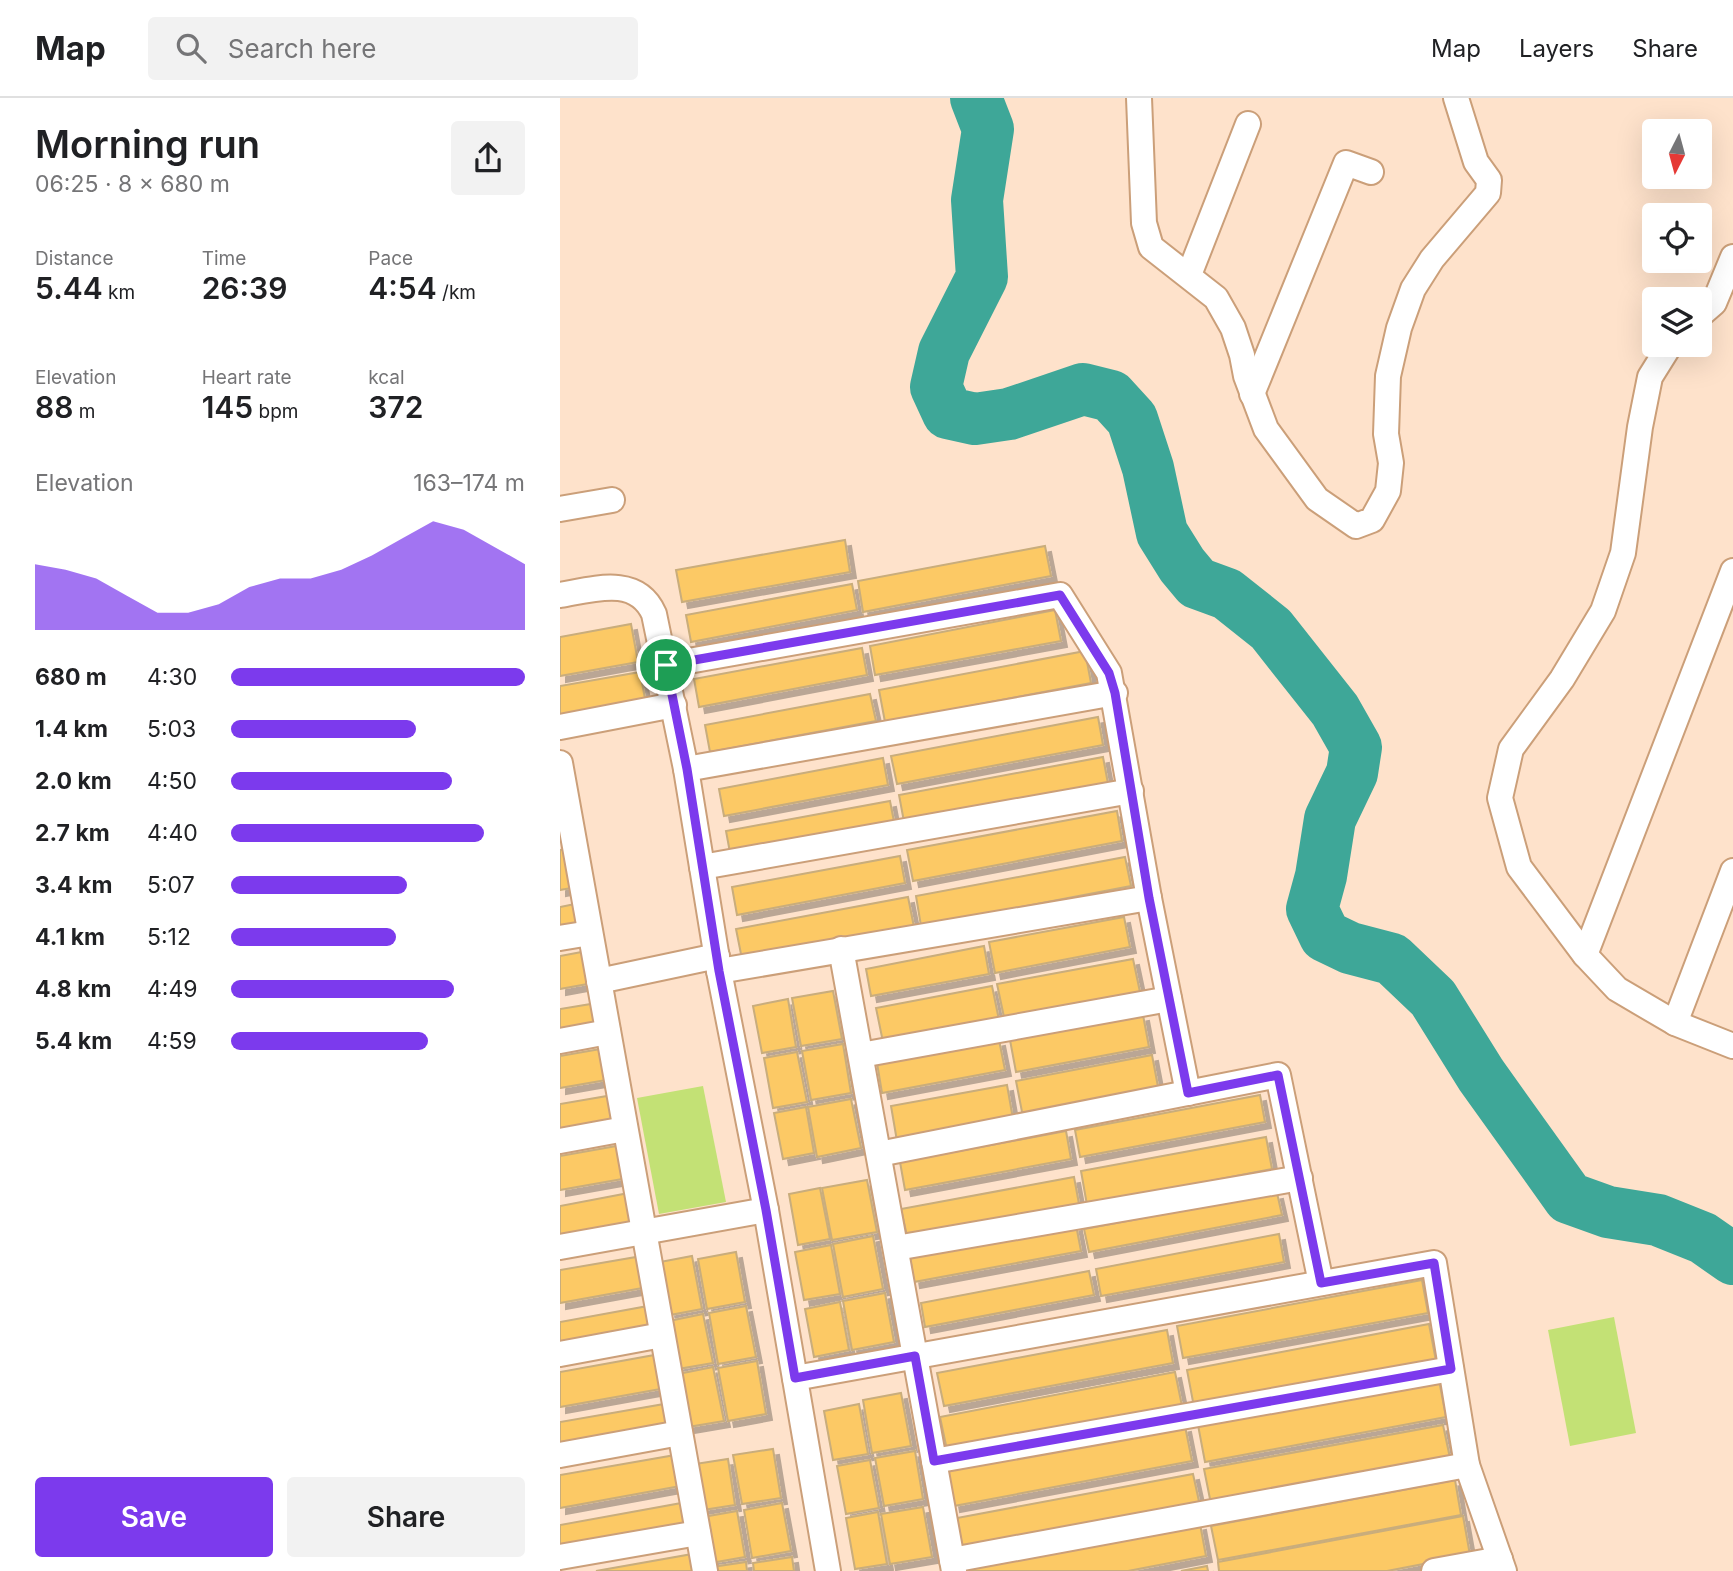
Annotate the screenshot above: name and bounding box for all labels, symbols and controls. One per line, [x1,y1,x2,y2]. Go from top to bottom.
search box [148,17,638,80]
text: Map [35,28,106,68]
icon: search [172,29,210,67]
text: Search here [228,33,376,64]
text: Map [1431,34,1481,63]
text: Layers [1519,34,1594,63]
text: Share [1632,34,1698,63]
north arrow [1642,119,1712,189]
map controls [1642,119,1712,357]
text: Morning run [35,121,260,167]
button: share [451,121,525,195]
text: 06:25 · 8 × 680 m [35,170,230,198]
button: locate [1642,203,1712,273]
text: Distance [35,247,113,270]
text: Time [202,247,246,270]
text: Pace [368,247,413,270]
text: 5.44 [35,270,103,306]
text: 26:39 [202,270,287,306]
text: 4:54 [368,270,437,306]
text: km [103,281,135,304]
text: /km [437,281,476,304]
button: layers [1642,287,1712,357]
text: Elevation [35,366,116,389]
text: Heart rate [202,366,292,389]
text: kcal [368,366,405,389]
text: 88 [35,389,73,425]
text: 145 [202,389,253,425]
text: 372 [368,389,423,425]
text: m [73,400,95,423]
text: bpm [253,400,298,423]
text: Elevation [35,469,134,497]
text: 163–174 m [413,469,525,497]
pin [636,635,696,695]
icon: arrive [647,646,685,684]
text: 680 m [35,663,107,691]
text: 4:30 [147,663,197,691]
text: 1.4 km [35,715,108,743]
text: 5:03 [147,715,196,743]
text: 2.0 km [35,767,112,795]
text: 4:50 [147,767,197,795]
text: 2.7 km [35,819,110,847]
text: 4:40 [147,819,198,847]
text: 3.4 km [35,871,112,899]
text: 5:07 [147,871,195,899]
text: 4.1 km [35,923,105,951]
text: 5:12 [147,923,191,951]
text: 4.8 km [35,975,112,1003]
text: 4:49 [147,975,198,1003]
text: 5.4 km [35,1027,112,1055]
text: 4:59 [147,1027,197,1055]
button: Save [35,1477,273,1557]
button: Share [287,1477,525,1557]

